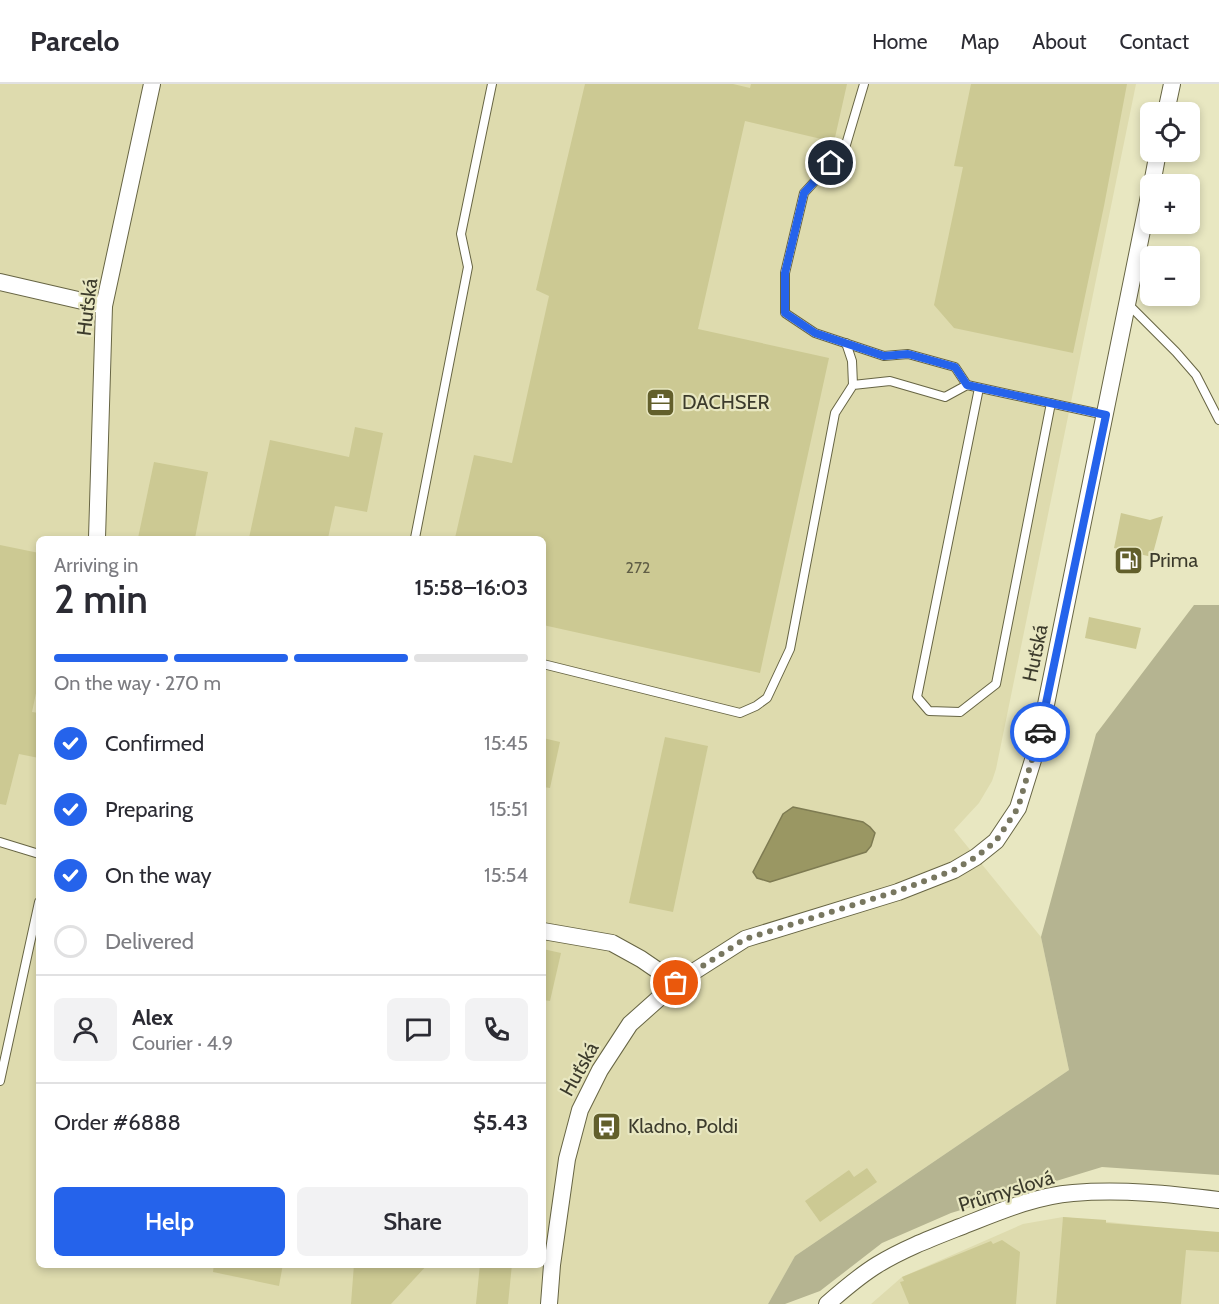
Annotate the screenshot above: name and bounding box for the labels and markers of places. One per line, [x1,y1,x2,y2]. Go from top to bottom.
pin [805,137,856,188]
office icon: DACHSER [645,386,677,418]
place label: DACHSER [682,390,770,414]
fuel station icon: Prima [1112,544,1144,576]
place label: Prima [1149,548,1198,572]
pin [650,957,701,1008]
bus stop icon: Kladno, Poldi [591,1110,623,1142]
place label: Kladno, Poldi [628,1114,738,1138]

